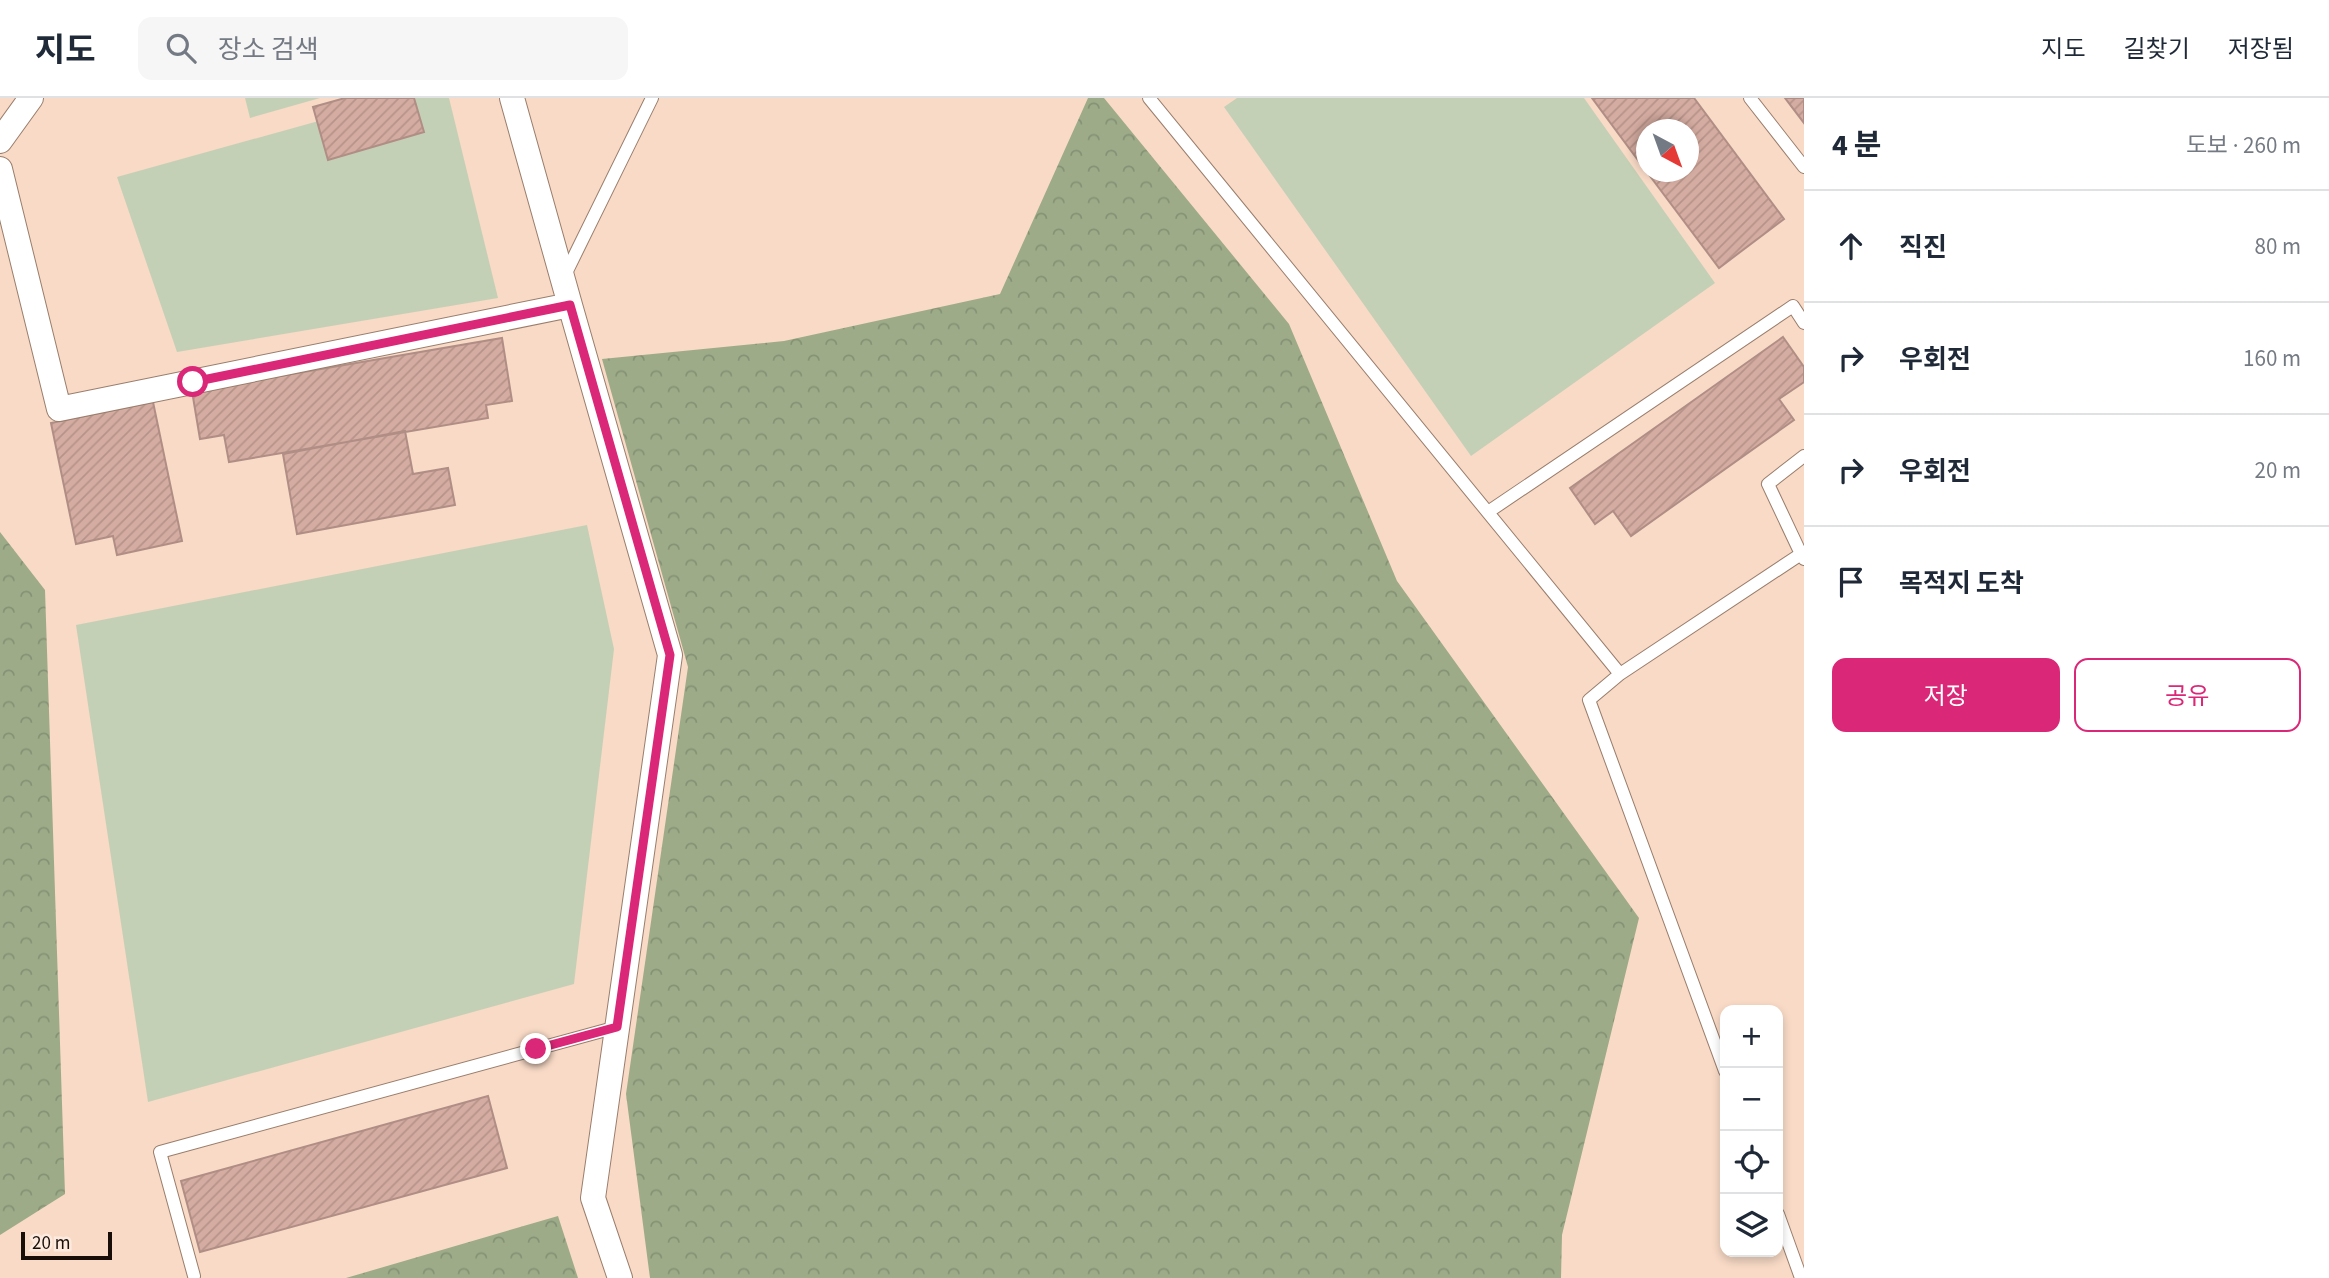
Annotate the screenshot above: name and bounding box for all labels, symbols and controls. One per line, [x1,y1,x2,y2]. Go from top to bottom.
search box [138,17,628,80]
text: 지도 [35,27,96,74]
icon: search [162,29,200,67]
text: 장소 검색 [218,31,319,68]
text: 지도 [2041,32,2086,67]
text: 길찾기 [2124,32,2190,67]
text: 저장됨 [2228,32,2294,67]
north arrow [1636,119,1699,182]
text: 4 분 [1832,124,1881,167]
text: 도보 · 260 m [2186,129,2301,162]
icon: ahead [1832,227,1870,265]
text: 직진 [1899,229,1947,266]
text: 80 m [2254,230,2301,263]
icon: right [1832,339,1870,377]
text: 우회전 [1899,341,1971,378]
text: 160 m [2243,342,2301,375]
route start [177,366,208,397]
icon: right [1832,451,1870,489]
text: 우회전 [1899,453,1971,490]
text: 20 m [2254,454,2301,487]
icon: arrive [1832,563,1870,601]
text: 목적지 도착 [1899,565,2024,602]
button: 저장 [1832,658,2060,732]
button: 공유 [2074,658,2301,732]
map controls [1720,1005,1783,1257]
button: + [1720,1005,1783,1068]
route end [520,1033,551,1064]
button: − [1720,1068,1783,1131]
button: locate [1720,1131,1783,1194]
button: layers [1720,1194,1783,1257]
scale bar [21,1229,112,1261]
text: 20 m [32,1230,70,1257]

